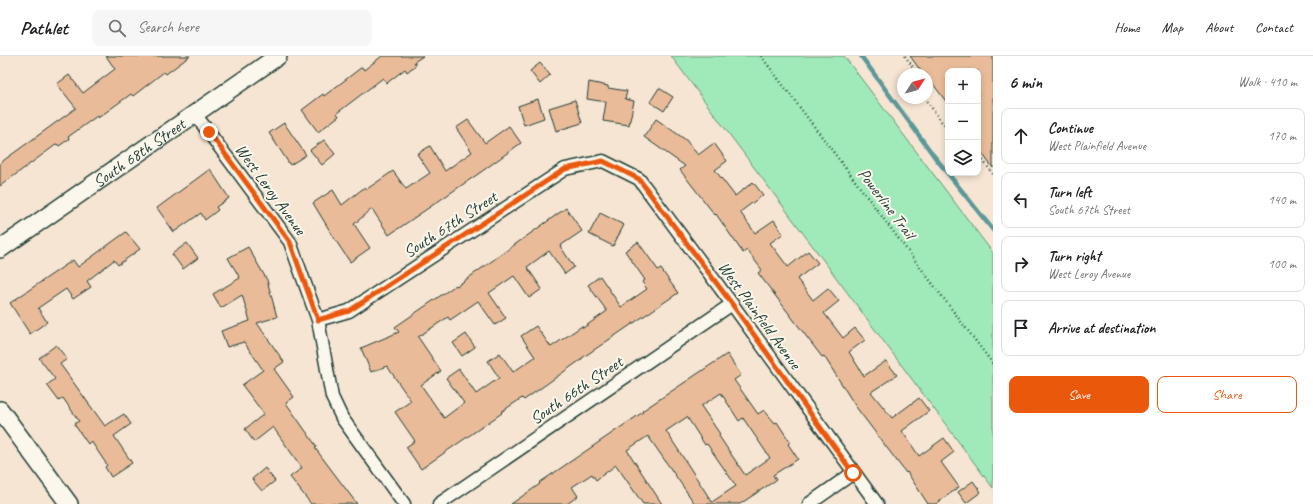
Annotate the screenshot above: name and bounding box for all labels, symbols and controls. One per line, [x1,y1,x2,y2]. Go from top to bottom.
search box [92,10,372,46]
text: Pathlet [20,16,68,40]
icon: search [106,17,128,39]
text: Search here [138,18,199,37]
text: Home [1114,19,1140,36]
text: Map [1162,19,1183,36]
text: About [1205,19,1233,36]
text: Contact [1255,19,1293,36]
north arrow [897,68,933,104]
map controls [945,68,981,176]
button: + [945,68,981,104]
text: 6 min [1009,72,1042,93]
text: Walk · 410 m [1238,74,1297,90]
button: − [945,104,981,140]
street label: South 68th Street [89,112,191,192]
text: Continue [1048,119,1093,138]
route end [200,123,218,141]
icon: ahead [1010,125,1032,147]
text: 170 m [1268,128,1296,144]
text: West Plainfield Avenue [1048,138,1146,154]
street label: West Leroy Avenue [231,140,312,240]
button: layers [945,140,981,176]
street label: Powerline Trail [853,164,922,245]
text: Turn left [1048,183,1091,202]
street label: South 67th Street [400,185,503,262]
icon: left [1010,189,1032,211]
text: 140 m [1268,192,1296,208]
text: South 67th Street [1048,202,1130,218]
text: Turn right [1048,247,1101,266]
icon: right [1010,253,1032,275]
text: 100 m [1268,256,1296,272]
street label: West Plainfield Avenue [713,257,807,374]
text: West Leroy Avenue [1048,266,1130,282]
icon: arrive [1010,317,1032,339]
text: Arrive at destination [1048,319,1155,338]
street label: South 66th Street [526,350,629,429]
button: Save [1009,376,1149,413]
button: Share [1157,376,1297,413]
route start [844,464,862,482]

